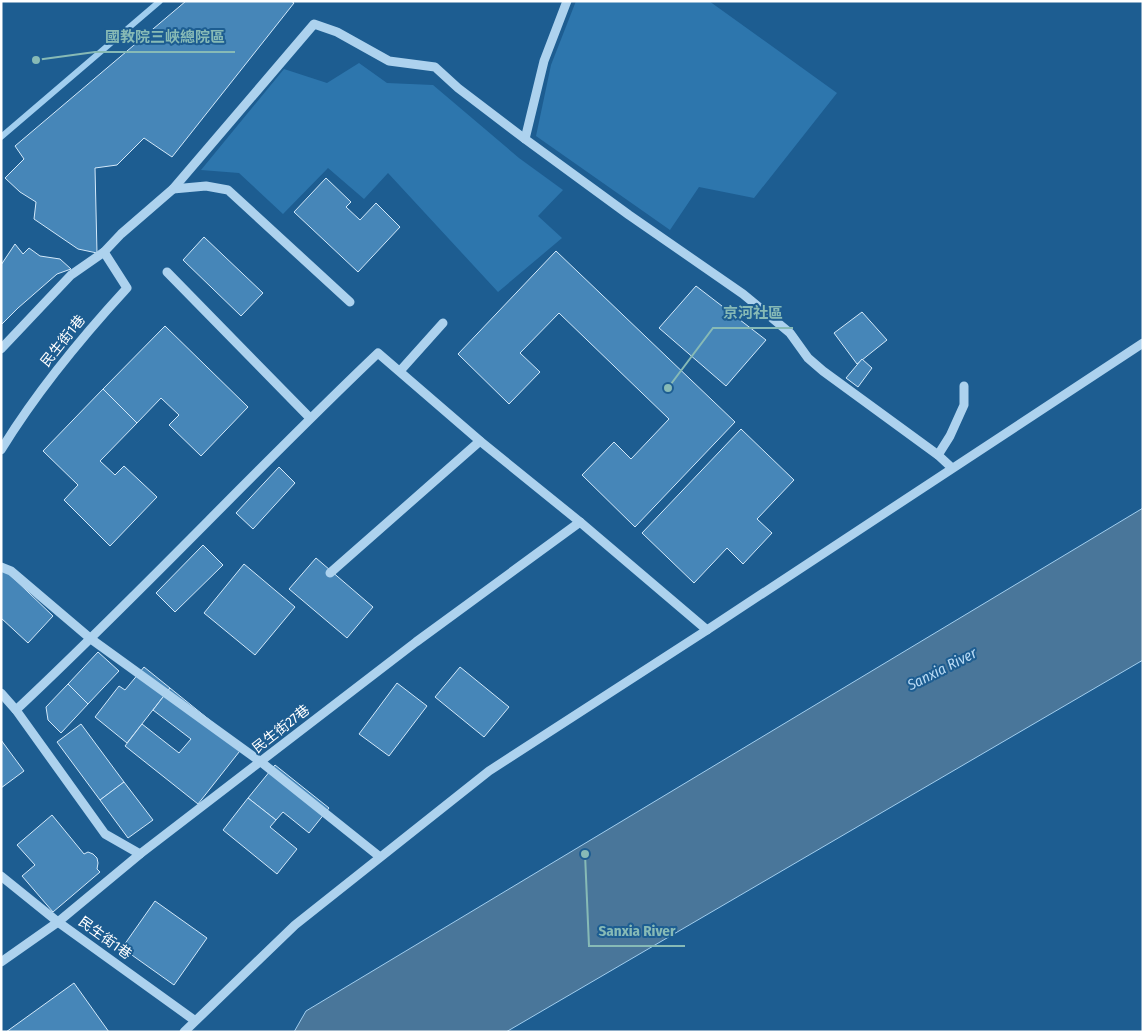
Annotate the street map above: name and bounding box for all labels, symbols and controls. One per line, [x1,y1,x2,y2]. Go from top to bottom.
callout: 國教院三峽總院區 [95,22,235,52]
text: 國教院三峽總院區 [105,28,225,46]
callout: 京河社區 [713,298,793,328]
text: 京河社區 [723,304,783,322]
street label: 民生街1巷 [37,312,89,370]
water label: Sanxia River [903,644,980,695]
street label: 民生街27巷 [249,701,313,757]
street label: 民生街1巷 [75,913,135,963]
callout: Sanxia River [589,916,685,946]
text: Sanxia River [599,922,676,940]

